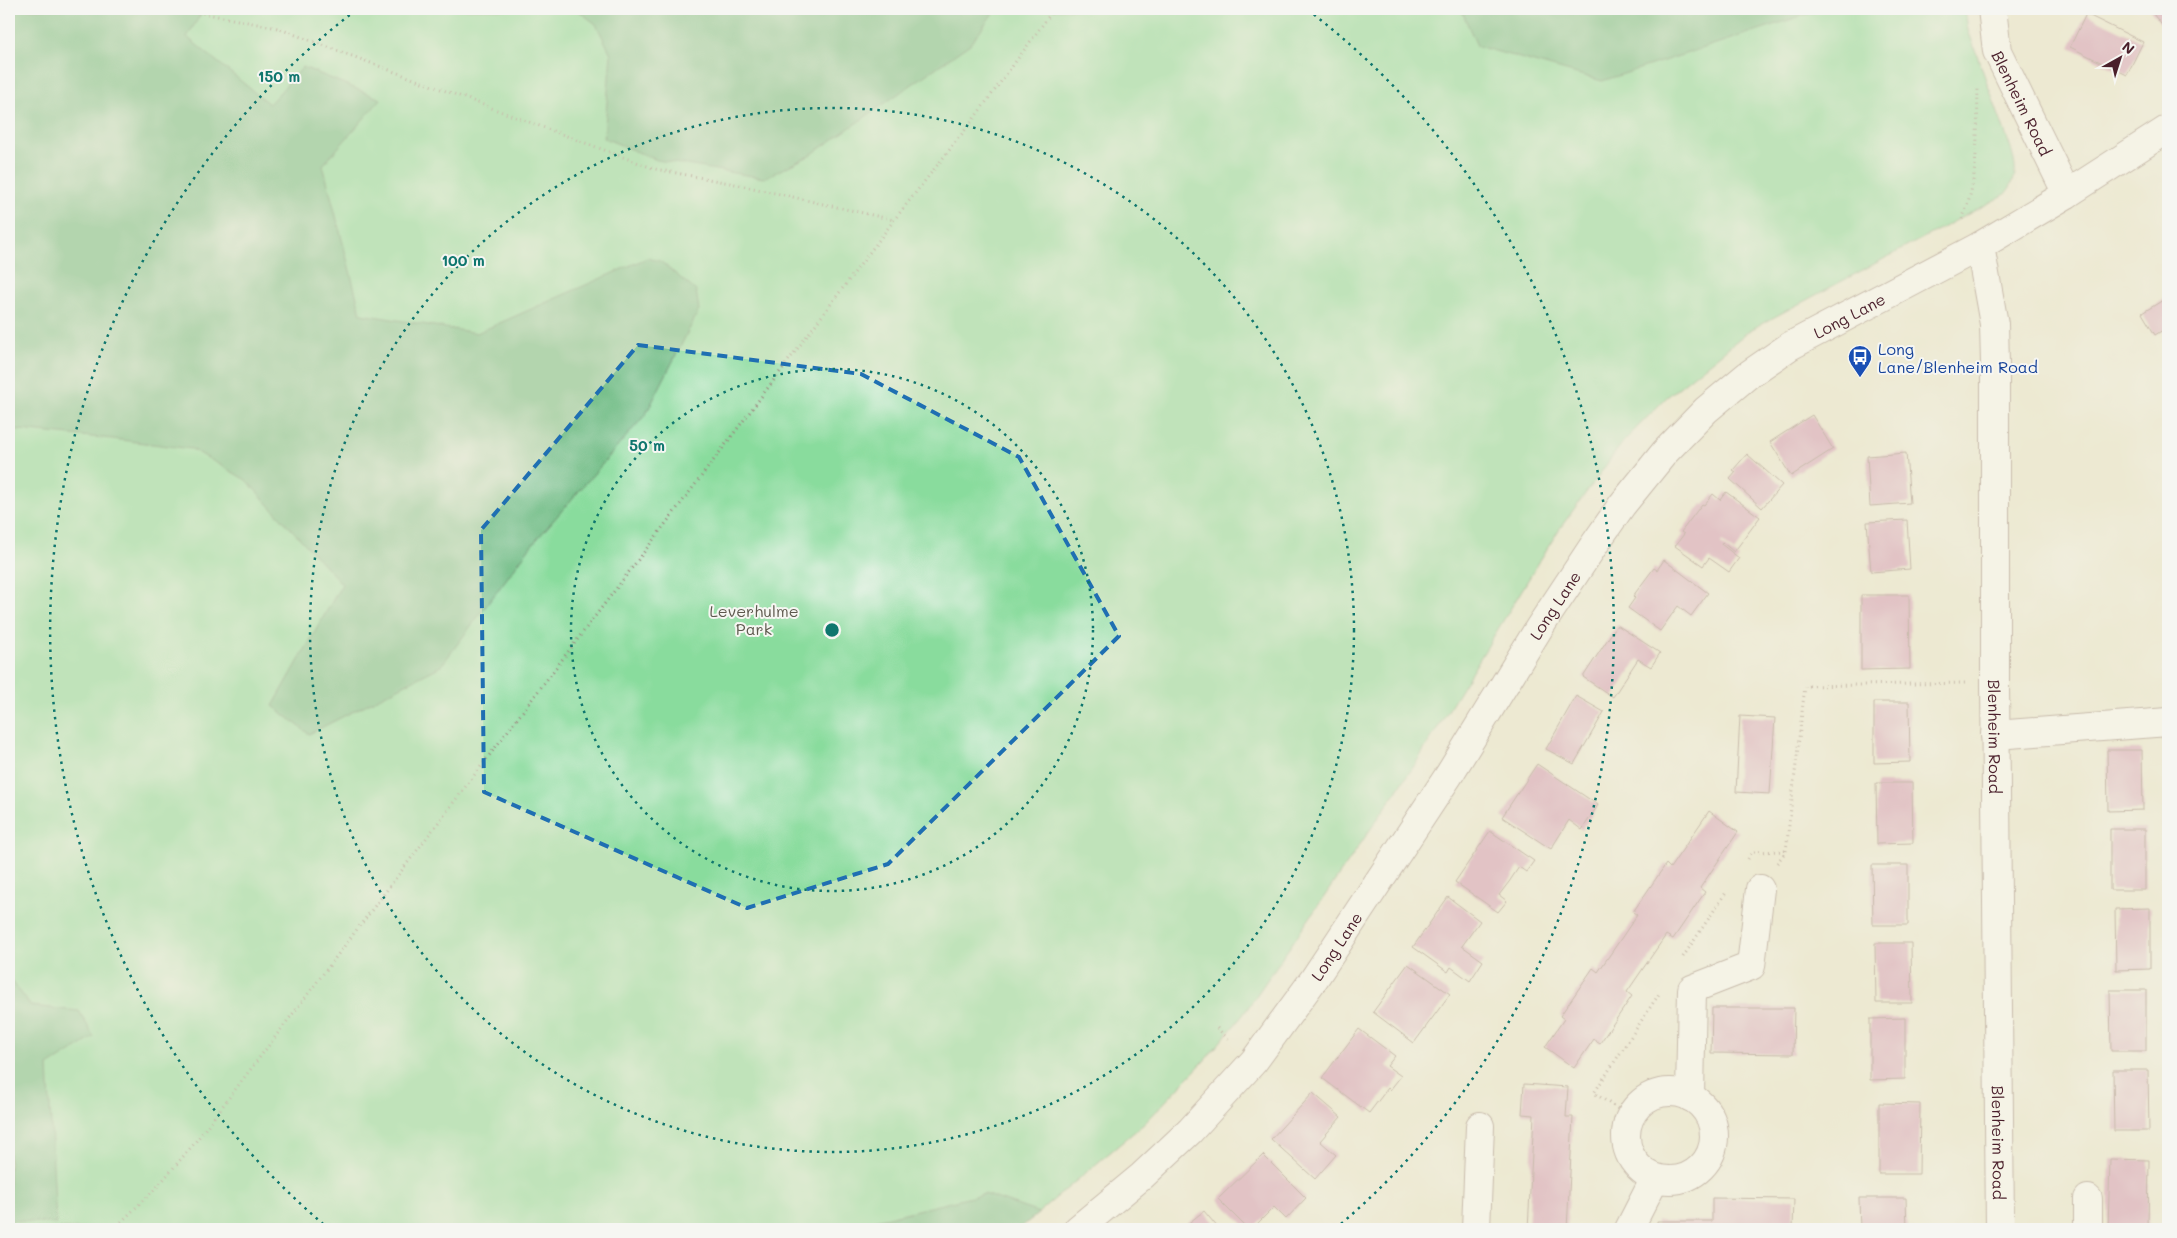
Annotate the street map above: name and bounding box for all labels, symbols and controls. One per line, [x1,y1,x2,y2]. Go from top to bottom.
north arrow [2094,32,2144,82]
text: N [2118,37,2139,58]
street label: Blenheim Road [1988,47,2057,159]
text: 150 m [258,66,300,86]
text: 100 m [441,250,485,270]
street label: Long Lane [1809,287,1889,343]
place label: Long Lane/Blenheim Road [1878,338,2038,377]
bus stop icon: Long Lane/Blenheim Road [1847,344,1873,378]
text: 50 m [629,435,665,455]
street label: Long Lane [1524,566,1585,643]
park label: Leverhulme Park [709,600,799,639]
centre of rings [823,621,841,639]
street label: Blenheim Road [1984,679,2007,794]
street label: Long Lane [1306,907,1366,984]
street label: Blenheim Road [1988,1085,2010,1200]

